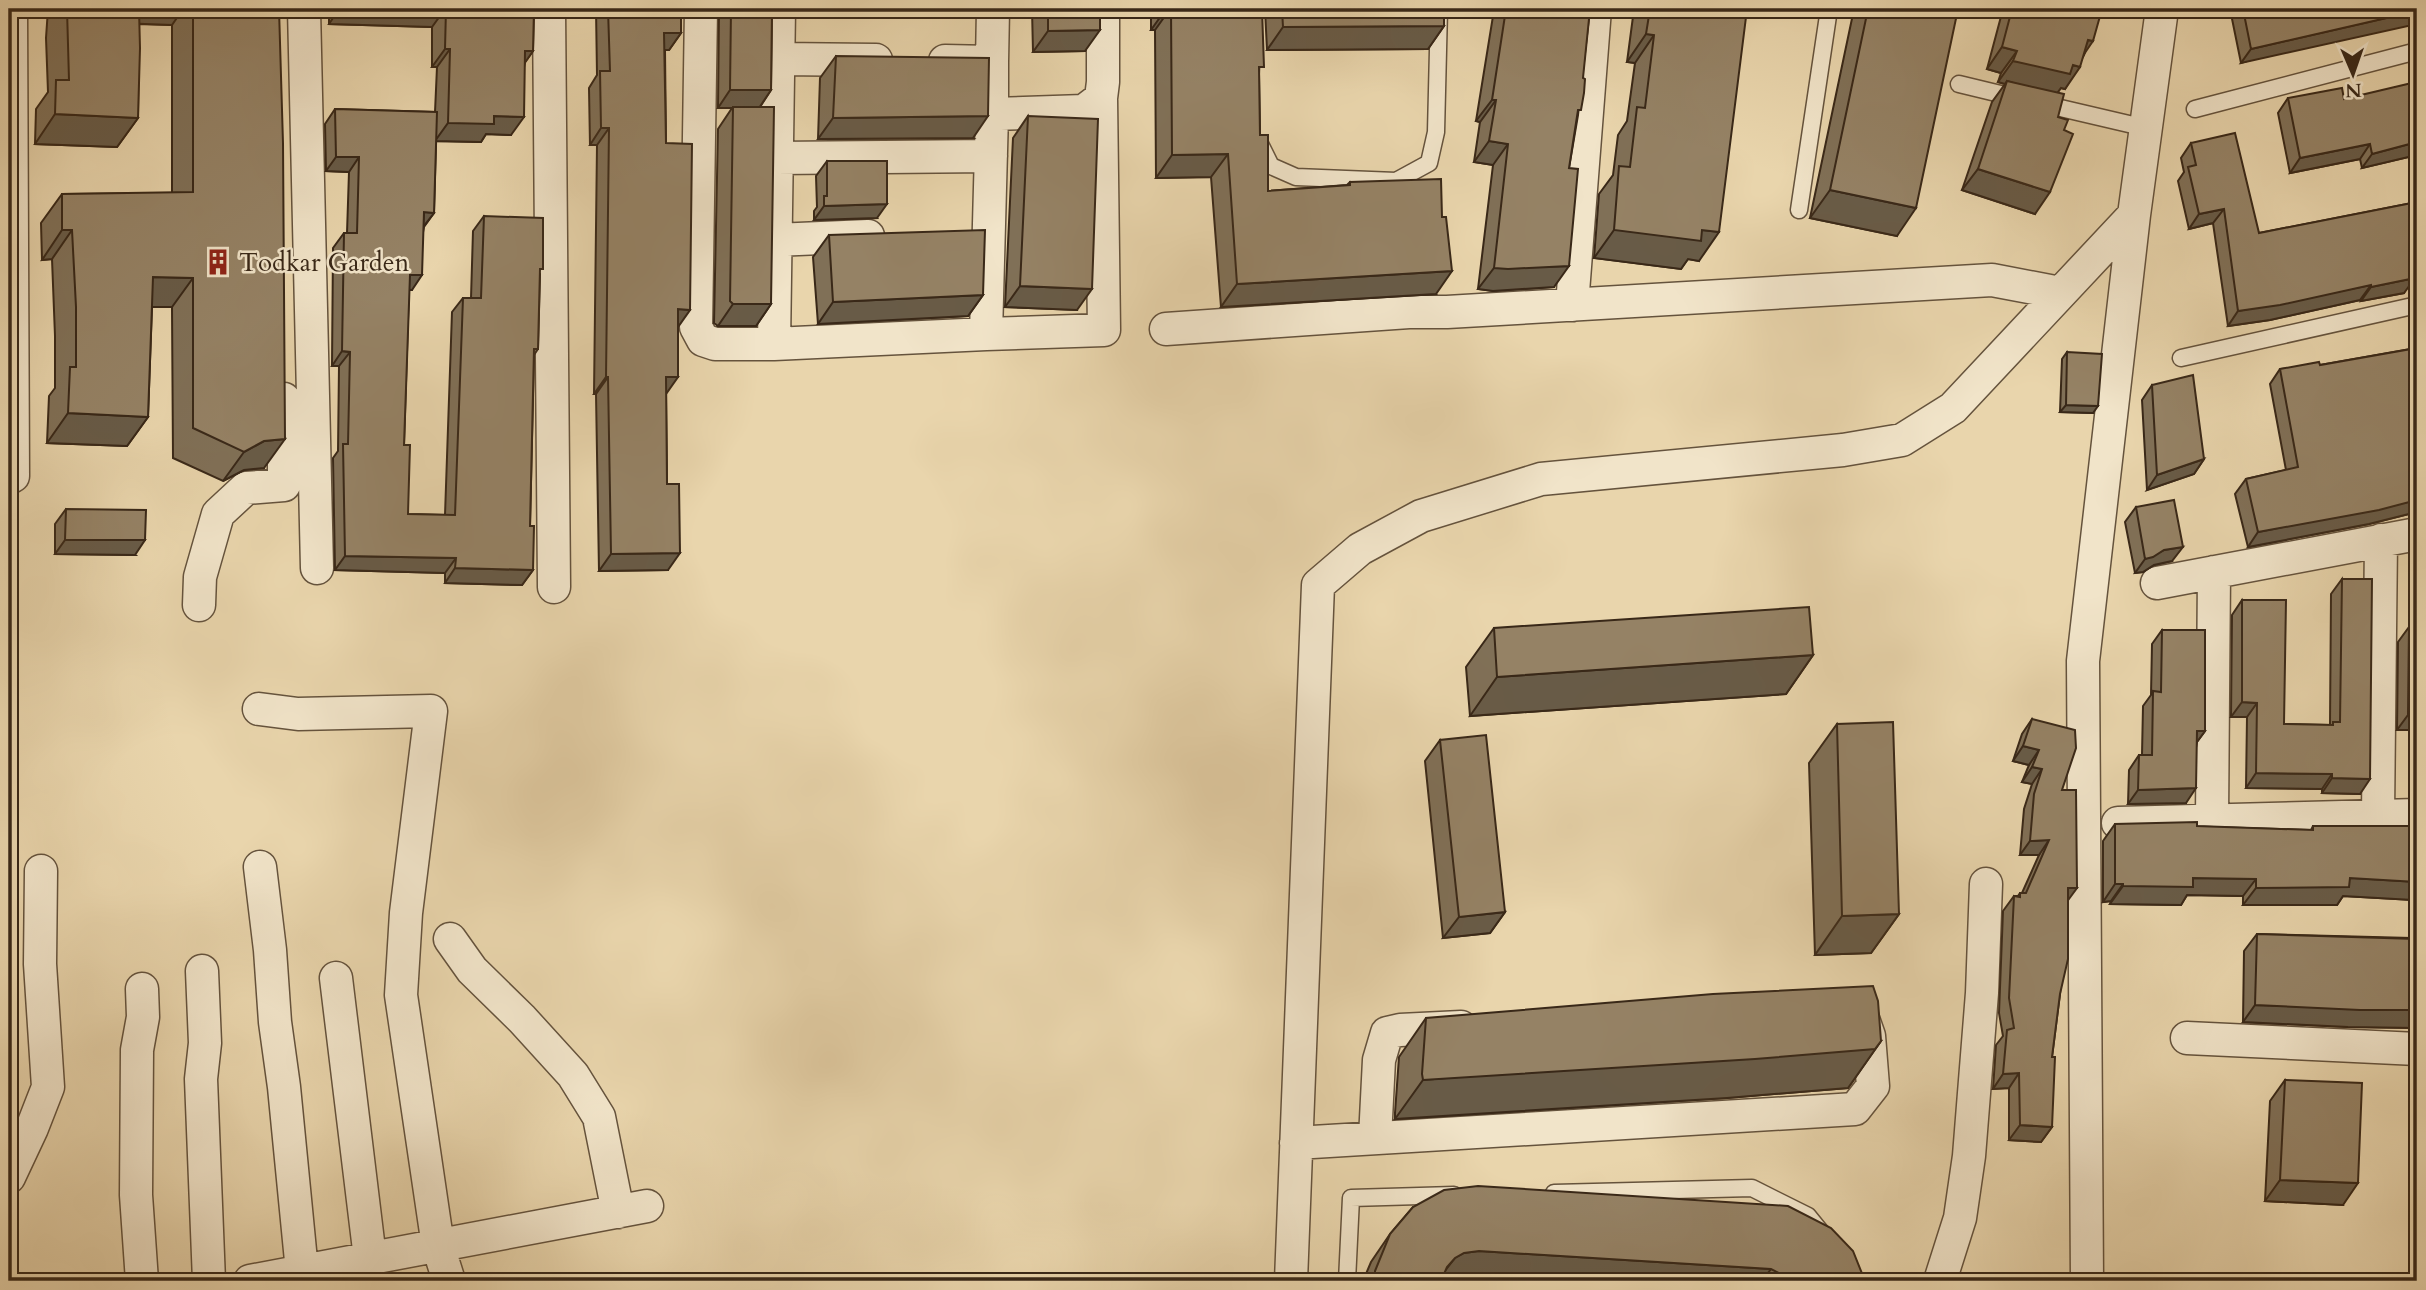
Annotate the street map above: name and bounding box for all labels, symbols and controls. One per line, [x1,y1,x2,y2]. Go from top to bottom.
north arrow [2318,38,2388,108]
text: N [2344,77,2362,103]
place label: Todkar Garden [239,245,410,280]
building icon: Todkar Garden [203,247,233,277]

